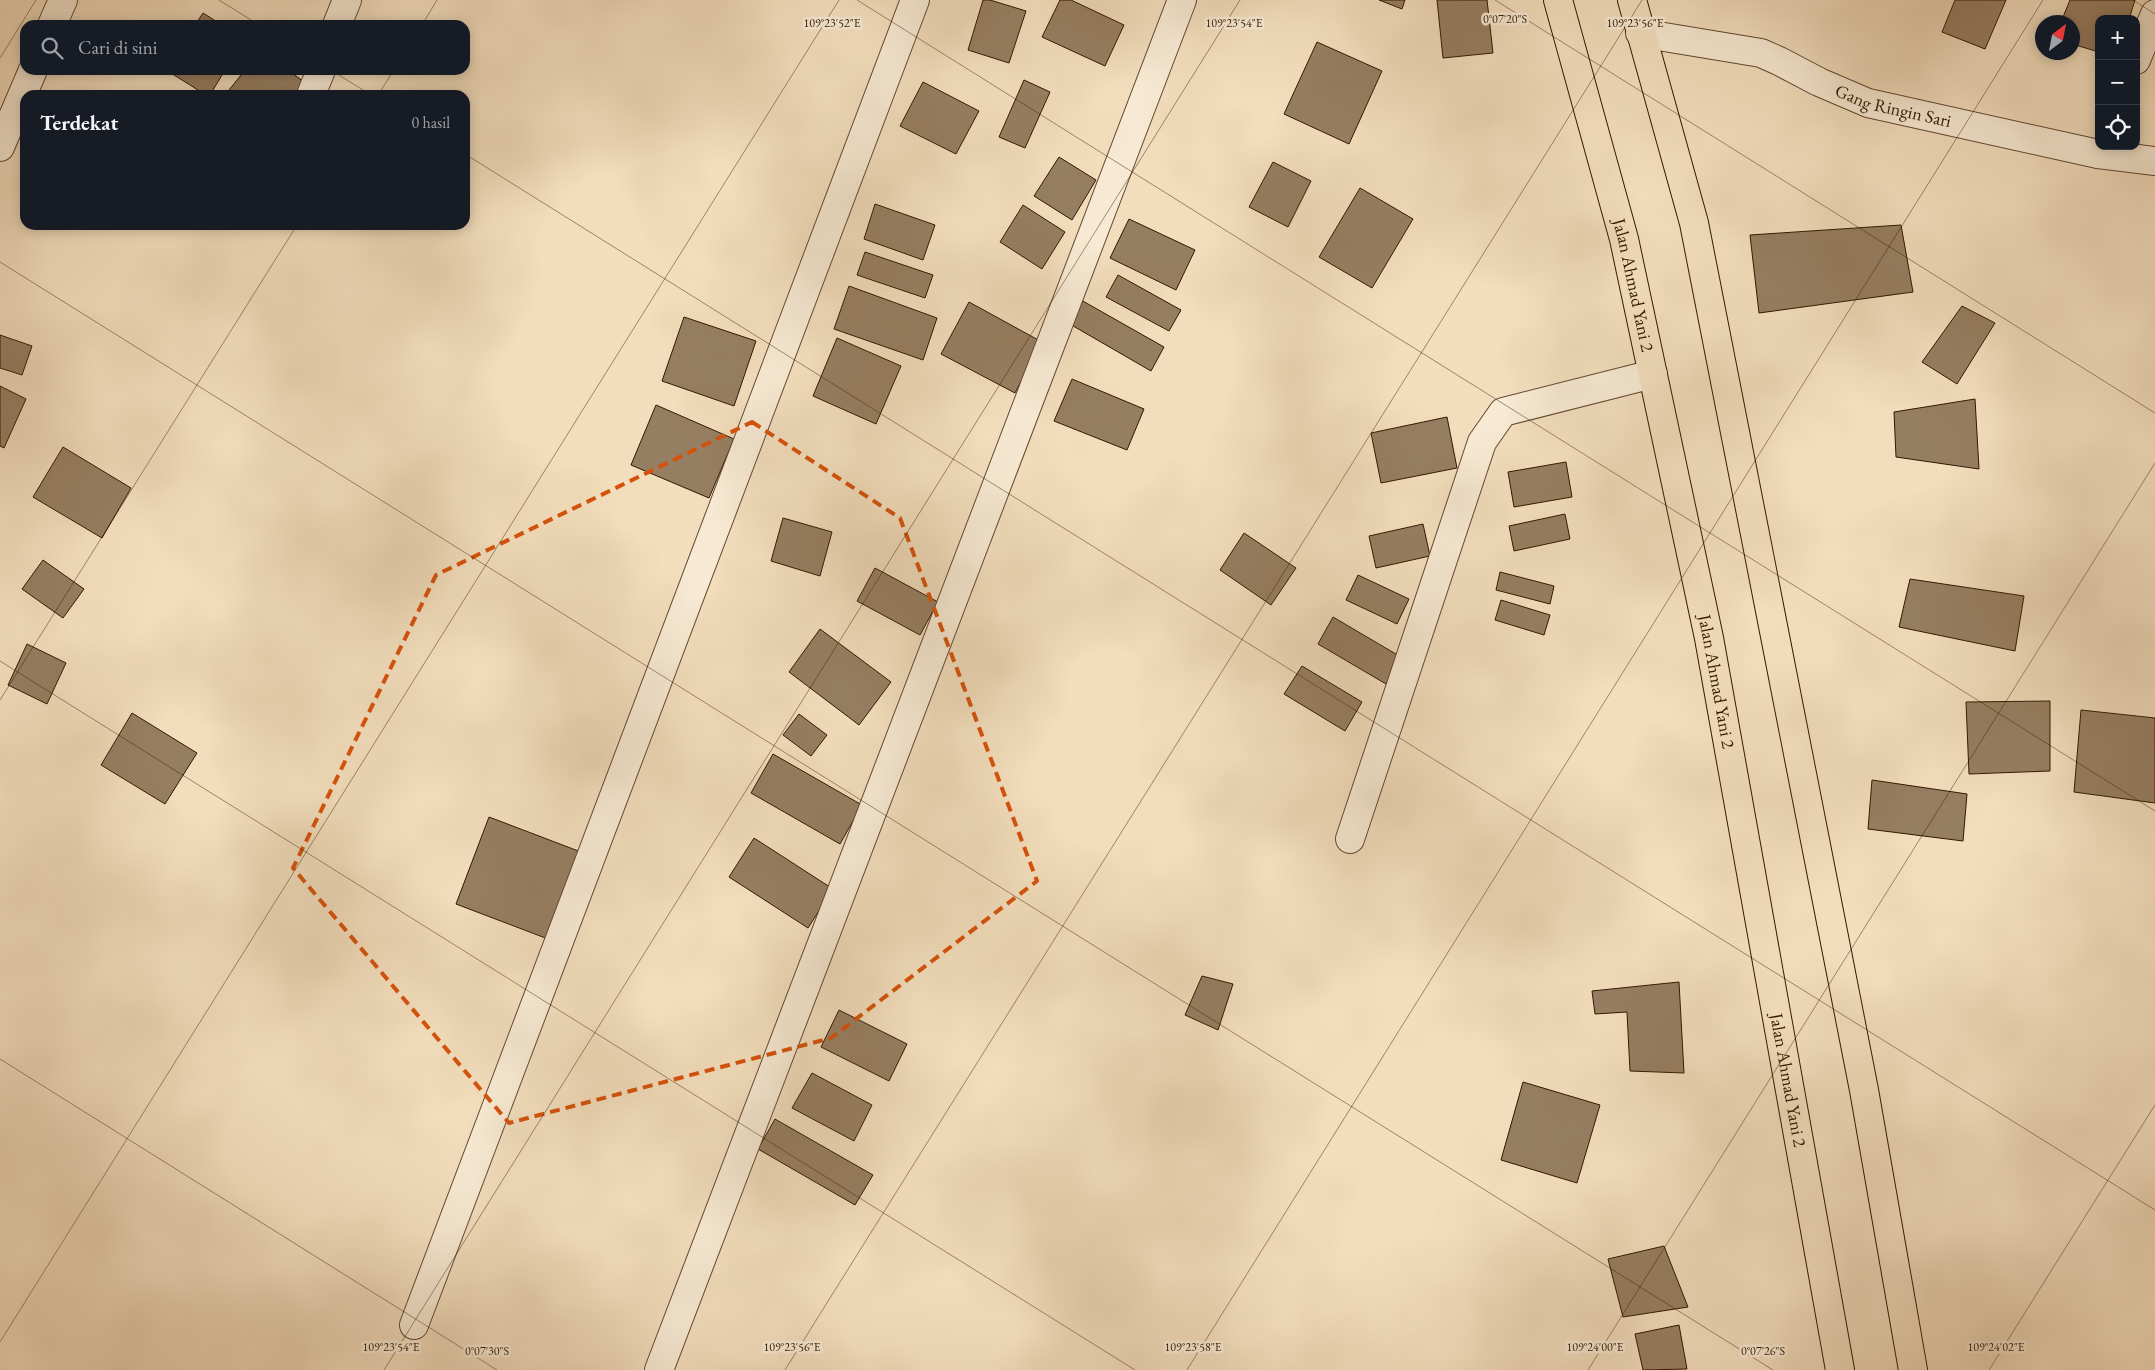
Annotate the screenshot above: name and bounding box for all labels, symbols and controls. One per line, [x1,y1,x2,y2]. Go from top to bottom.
text: 0°07'20"S [1483,11,1528,27]
text: 109°23'52"E [804,15,861,31]
text: 109°23'54"E [1206,15,1263,31]
text: 109°23'56"E [1607,15,1664,31]
north arrow [2035,15,2080,60]
map controls [2095,15,2140,150]
button: + [2095,15,2140,60]
search box [20,20,470,75]
icon: search [38,34,66,62]
text: Cari di sini [78,35,157,60]
button: − [2095,60,2140,105]
street label: Gang Ringin Sari [1832,78,1954,132]
button: locate [2095,105,2140,150]
text: Terdekat [40,109,118,136]
text: 0 hasil [412,112,450,133]
street label: Jalan Ahmad Yani 2 [1607,214,1660,354]
street label: Jalan Ahmad Yani 2 [1693,610,1741,750]
street label: Jalan Ahmad Yani 2 [1765,1009,1812,1149]
text: 109°23'54"E [363,1339,420,1355]
text: 109°23'56"E [764,1339,821,1355]
text: 109°23'58"E [1165,1339,1222,1355]
text: 109°24'00"E [1567,1339,1624,1355]
text: 109°24'02"E [1968,1339,2025,1355]
text: 0°07'30"S [465,1343,510,1359]
text: 0°07'26"S [1741,1343,1786,1359]

